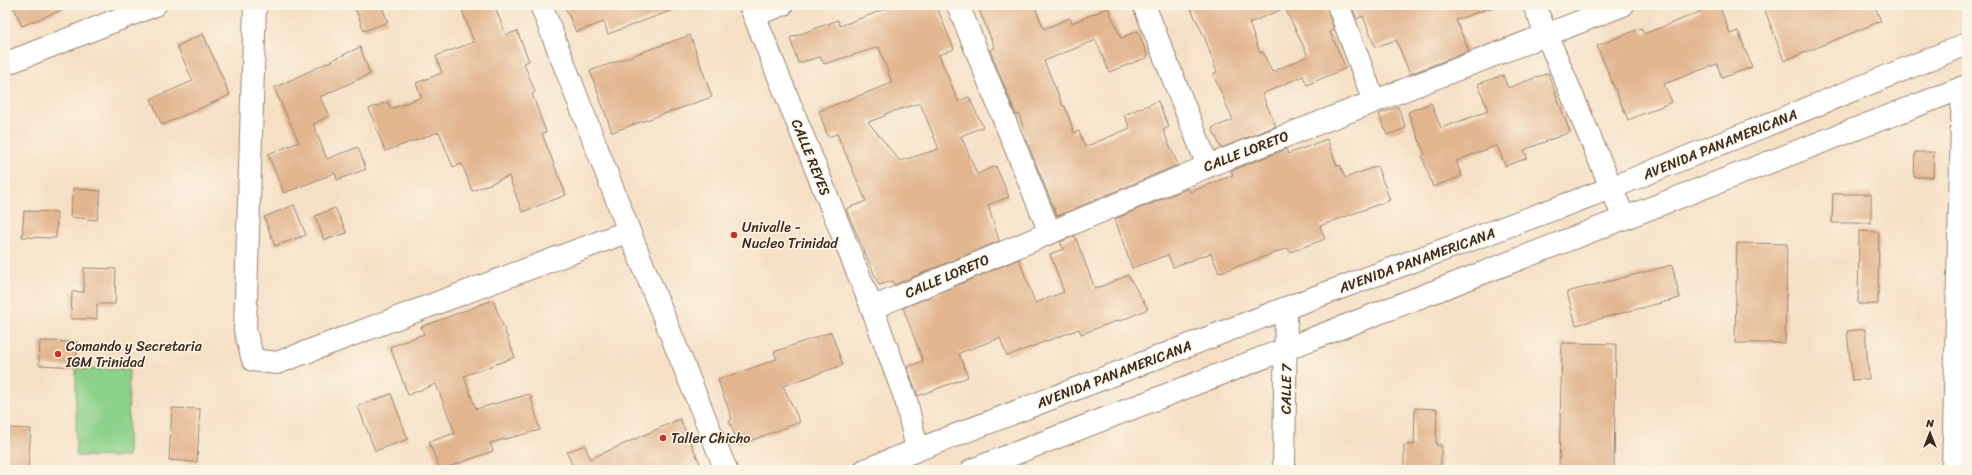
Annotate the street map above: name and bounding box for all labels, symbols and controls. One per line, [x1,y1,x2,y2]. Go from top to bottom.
street label: AVENIDA PANAMERICANA [1638,102,1801,187]
street label: CALLE REYES [784,115,837,200]
street label: CALLE LORETO [1200,124,1293,179]
place label: Univalle - Nucleo Trinidad [742,215,839,256]
street label: AVENIDA PANAMERICANA [1335,221,1499,301]
marker: Univalle - Nucleo Trinidad [729,230,739,240]
street label: CALLE LORETO [901,247,994,306]
street label: AVENIDA PANAMERICANA [1032,333,1196,416]
place label: Comando y Secretaria IGM Trinidad [65,334,203,375]
marker: Comando y Secretaria IGM Trinidad [53,349,63,359]
street label: CALLE 7 [1274,363,1299,414]
north arrow [1910,413,1950,453]
text: N [1925,414,1934,433]
place label: Taller Chicho [671,426,750,451]
marker: Taller Chicho [658,433,668,443]

